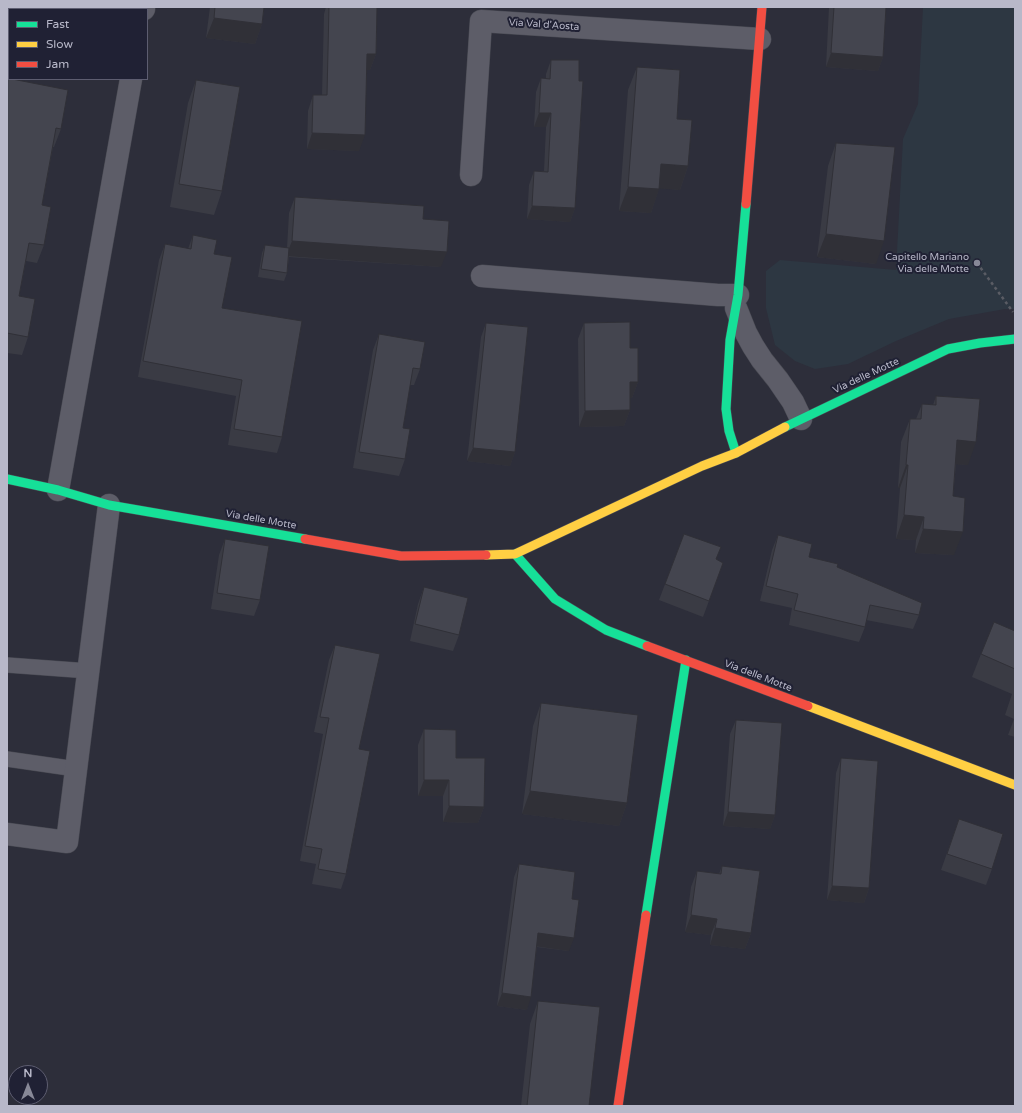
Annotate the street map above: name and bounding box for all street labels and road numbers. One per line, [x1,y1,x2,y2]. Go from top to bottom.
street label: Via Val d'Aosta [508,17,580,33]
street label: Via delle Motte [831,355,901,397]
street label: Via delle Motte [225,508,297,532]
street label: Via delle Motte [722,658,794,694]

